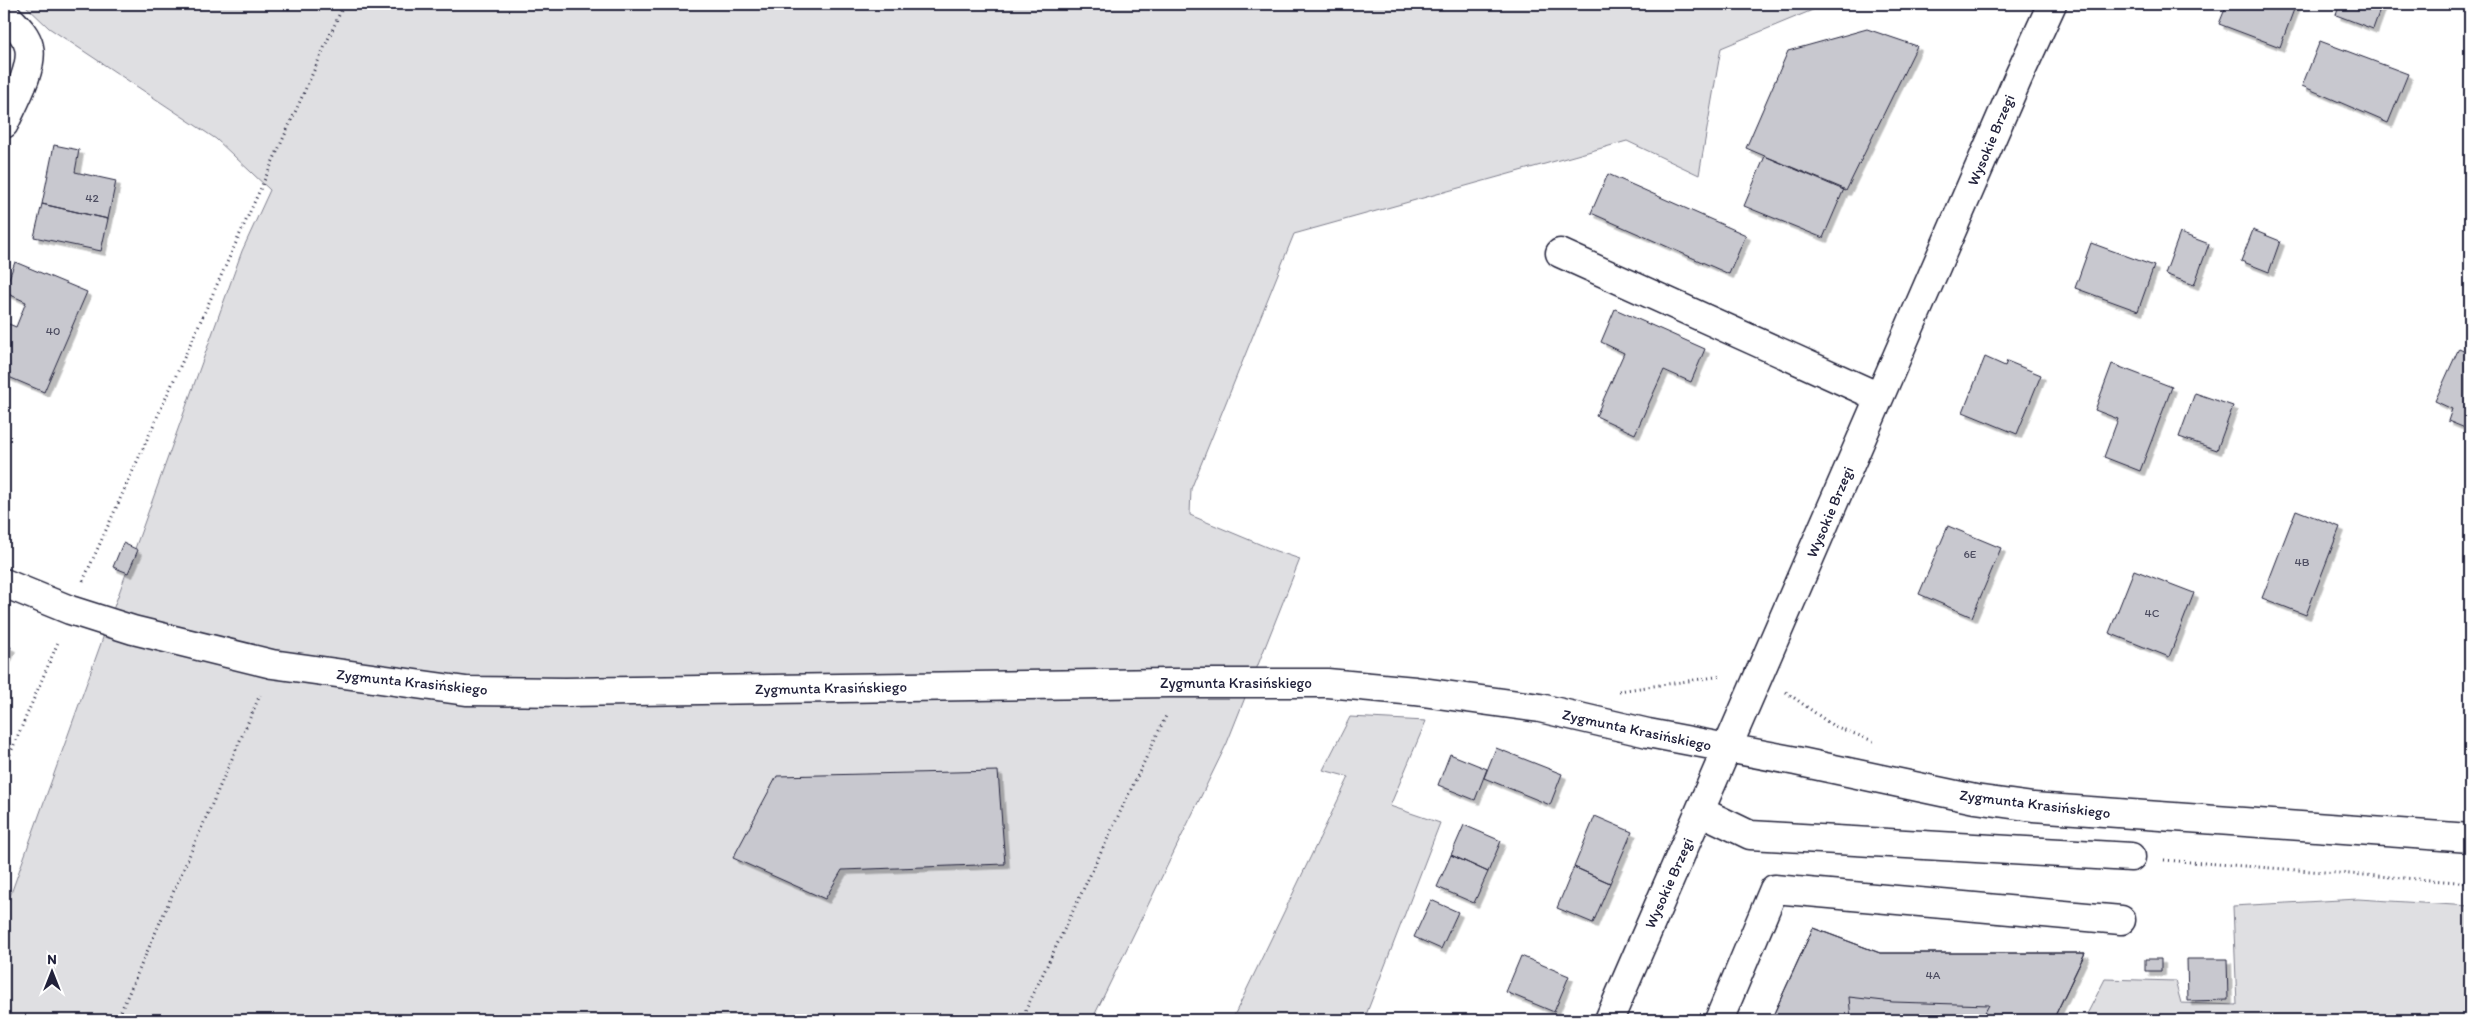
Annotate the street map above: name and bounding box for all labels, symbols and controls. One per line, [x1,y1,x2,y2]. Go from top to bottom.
street label: Wysokie Brzegi [1964,92,2018,188]
house number: 42 [85,191,99,205]
house number: 40 [46,324,60,338]
street label: Wysokie Brzegi [1803,464,1857,560]
house number: 6E [1964,547,1977,561]
house number: 4B [2295,555,2310,569]
house number: 4C [2145,606,2160,620]
street label: Zygmunta Krasińskiego [335,665,489,699]
street label: Zygmunta Krasińskiego [1160,674,1312,692]
street label: Zygmunta Krasińskiego [755,678,907,698]
street label: Zygmunta Krasińskiego [1561,705,1713,755]
street label: Zygmunta Krasińskiego [1958,786,2112,822]
street label: Wysokie Brzegi [1641,835,1697,931]
north arrow [28,946,78,996]
text: N [47,951,57,968]
house number: 4A [1926,968,1941,982]

